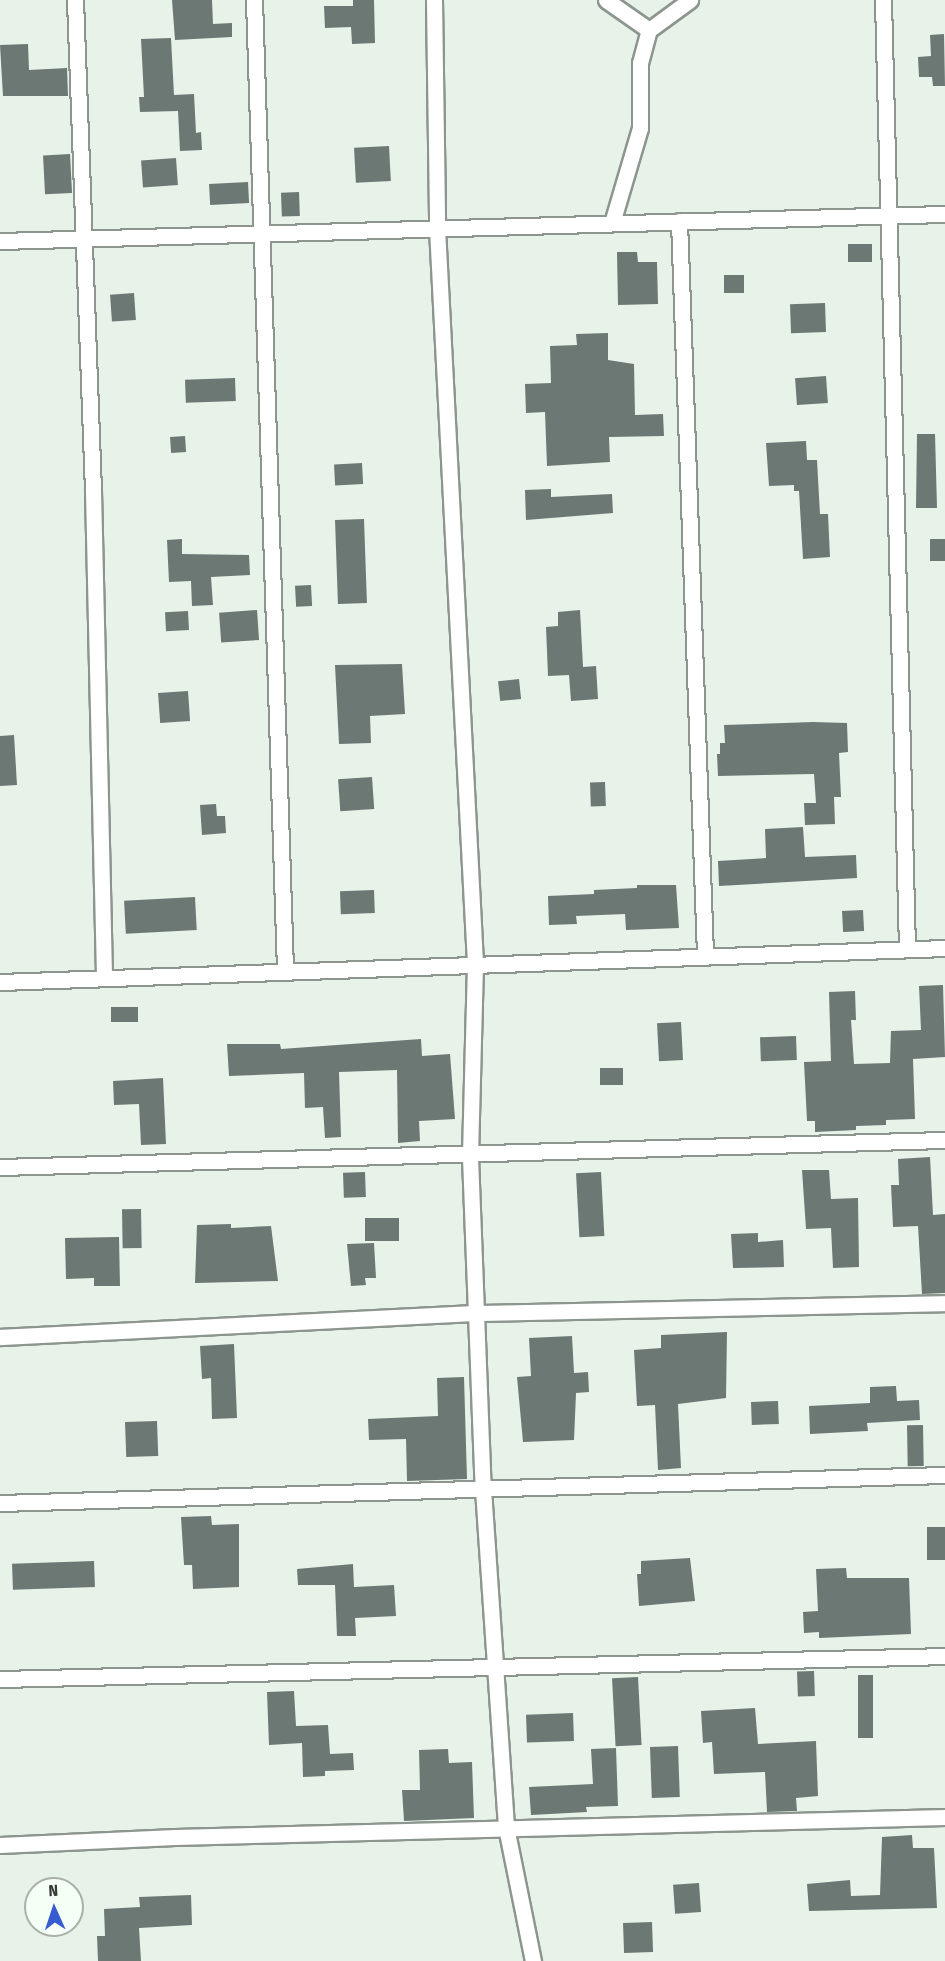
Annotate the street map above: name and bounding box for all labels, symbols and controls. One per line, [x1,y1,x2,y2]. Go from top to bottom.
north arrow [24,1877,84,1937]
text: N [48,1881,58,1900]

